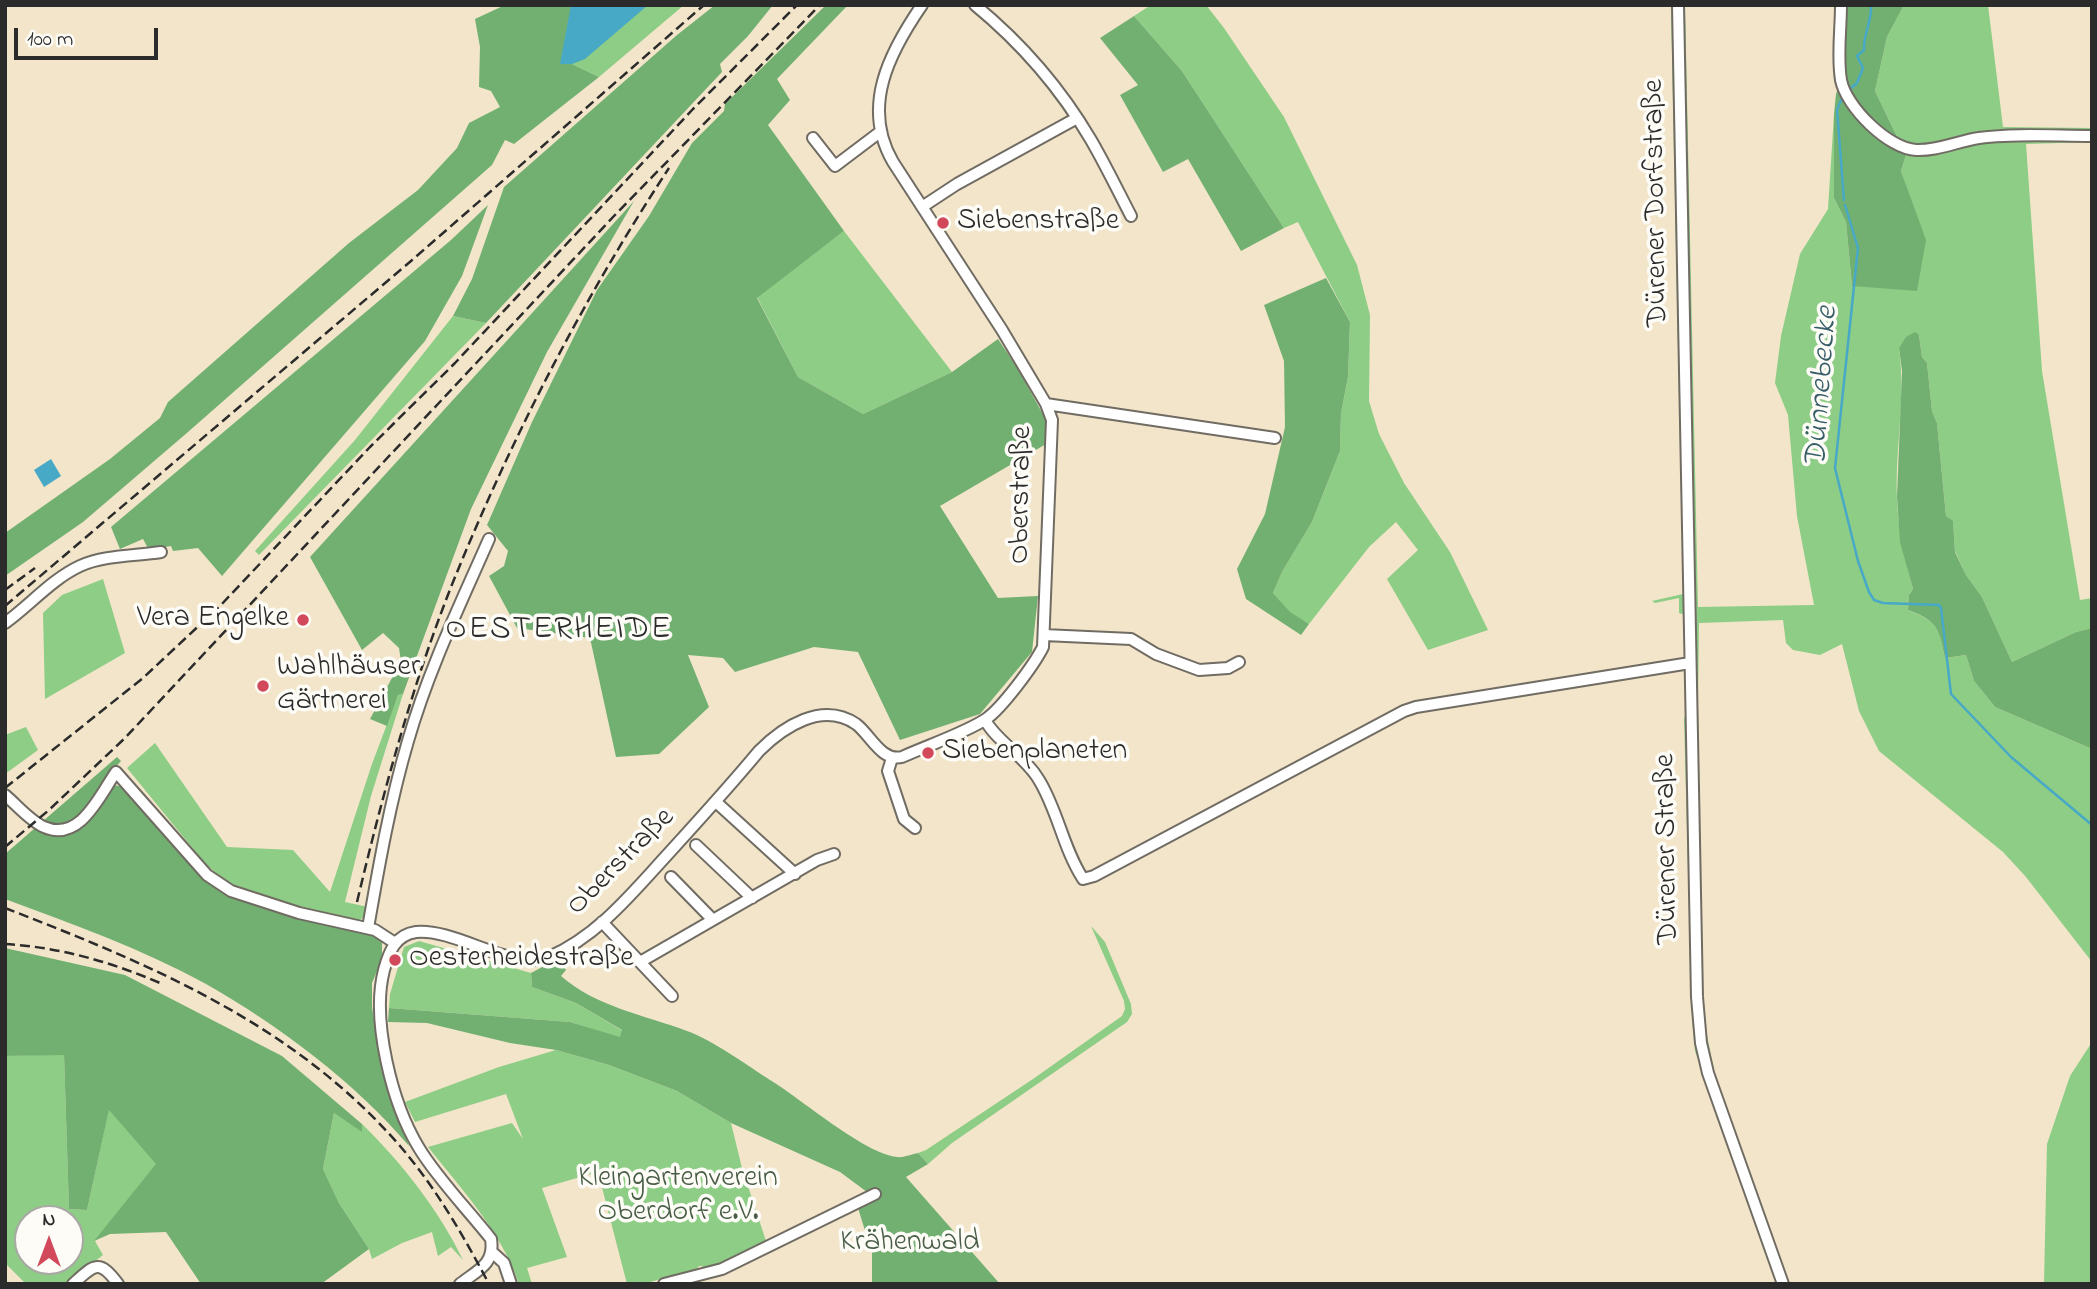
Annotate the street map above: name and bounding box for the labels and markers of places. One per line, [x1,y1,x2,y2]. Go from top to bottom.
place label: Siebenstraße [957,205,1119,241]
marker: Siebenstraße [935,215,951,231]
place label: Vera Engelke [137,602,289,638]
marker: Vera Engelke [295,612,311,628]
place label: Wahlhäuser Gärtnerei [277,651,420,722]
marker: Wahlhäuser Gärtnerei [255,678,271,694]
place label: Siebenplaneten [942,735,1127,771]
marker: Siebenplaneten [920,745,936,761]
place label: Oesterheidestraße [409,942,634,978]
marker: Oesterheidestraße [387,952,403,968]

